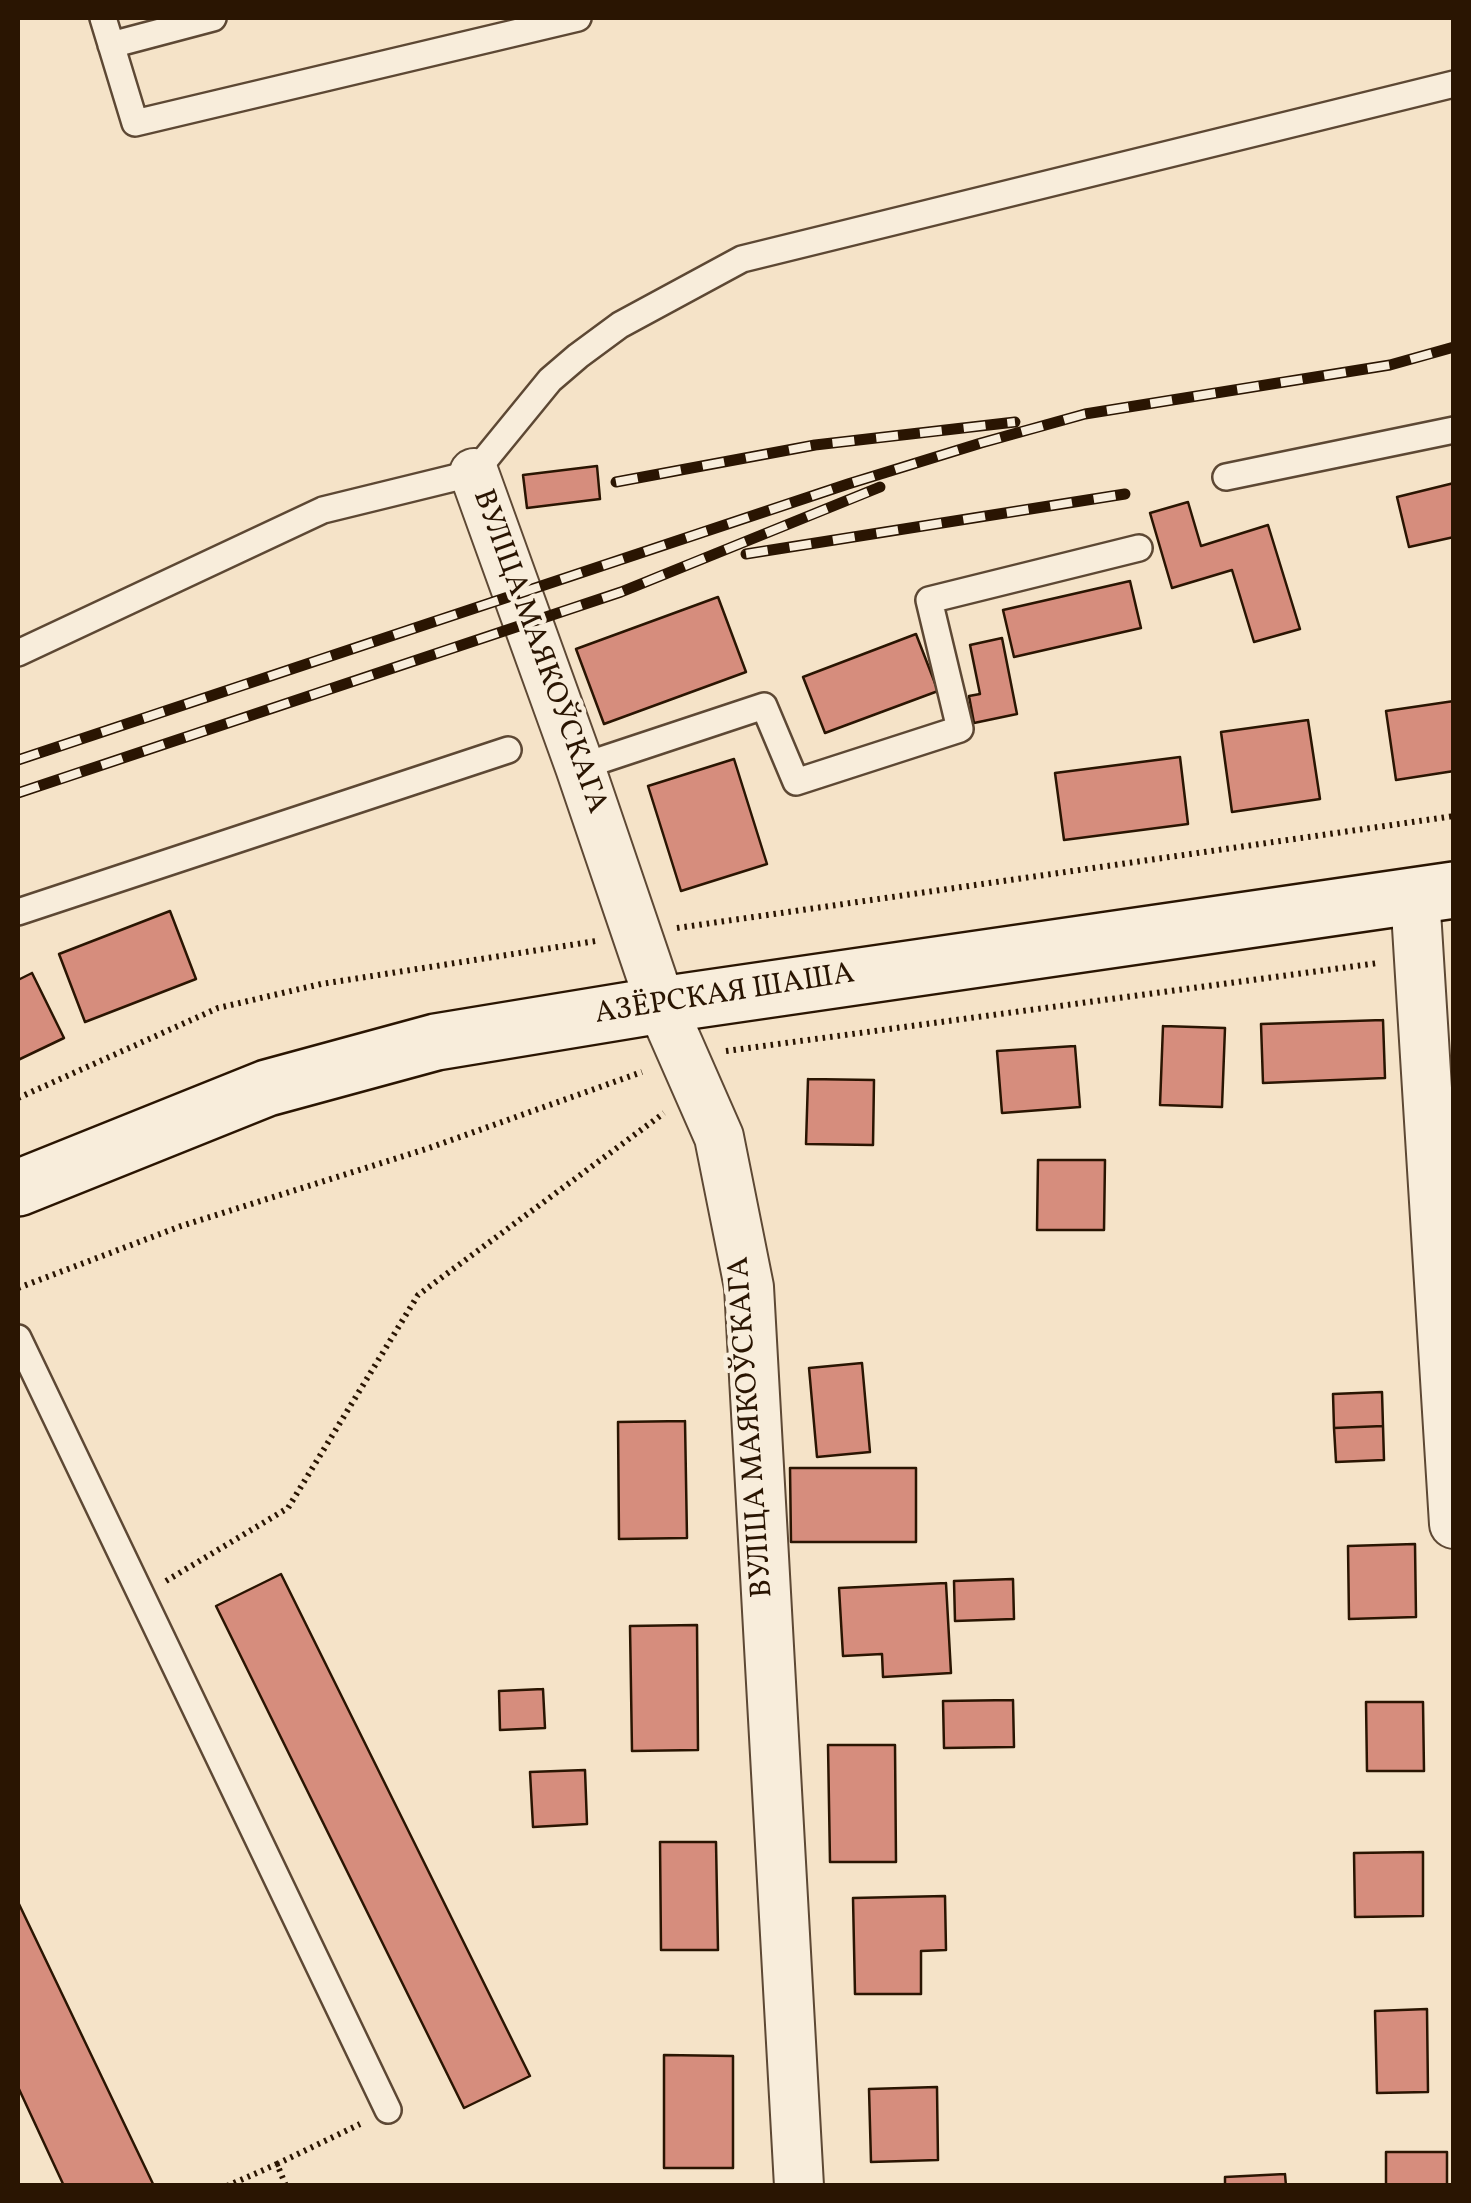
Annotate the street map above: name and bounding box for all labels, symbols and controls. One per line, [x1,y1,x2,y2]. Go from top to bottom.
street label: ВУЛІЦА МАЯКОЎСКАГА [463,485,613,819]
street label: АЗЁРСКАЯ ШАША [593,958,857,1034]
street label: ВУЛІЦА МАЯКОЎСКАГА [723,1255,783,1599]

